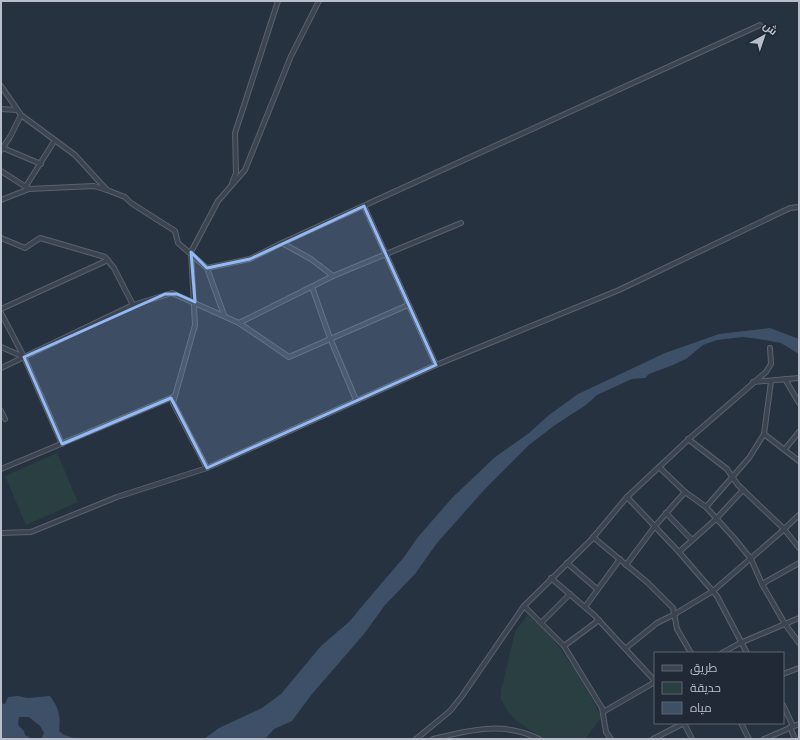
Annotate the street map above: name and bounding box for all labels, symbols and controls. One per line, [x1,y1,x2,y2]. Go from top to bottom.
north arrow [744,16,784,56]
text: ش [761,19,780,38]
legend [654,652,784,724]
text: طريق [690,661,718,675]
text: حديقة [690,681,721,695]
text: مياه [690,701,712,715]

